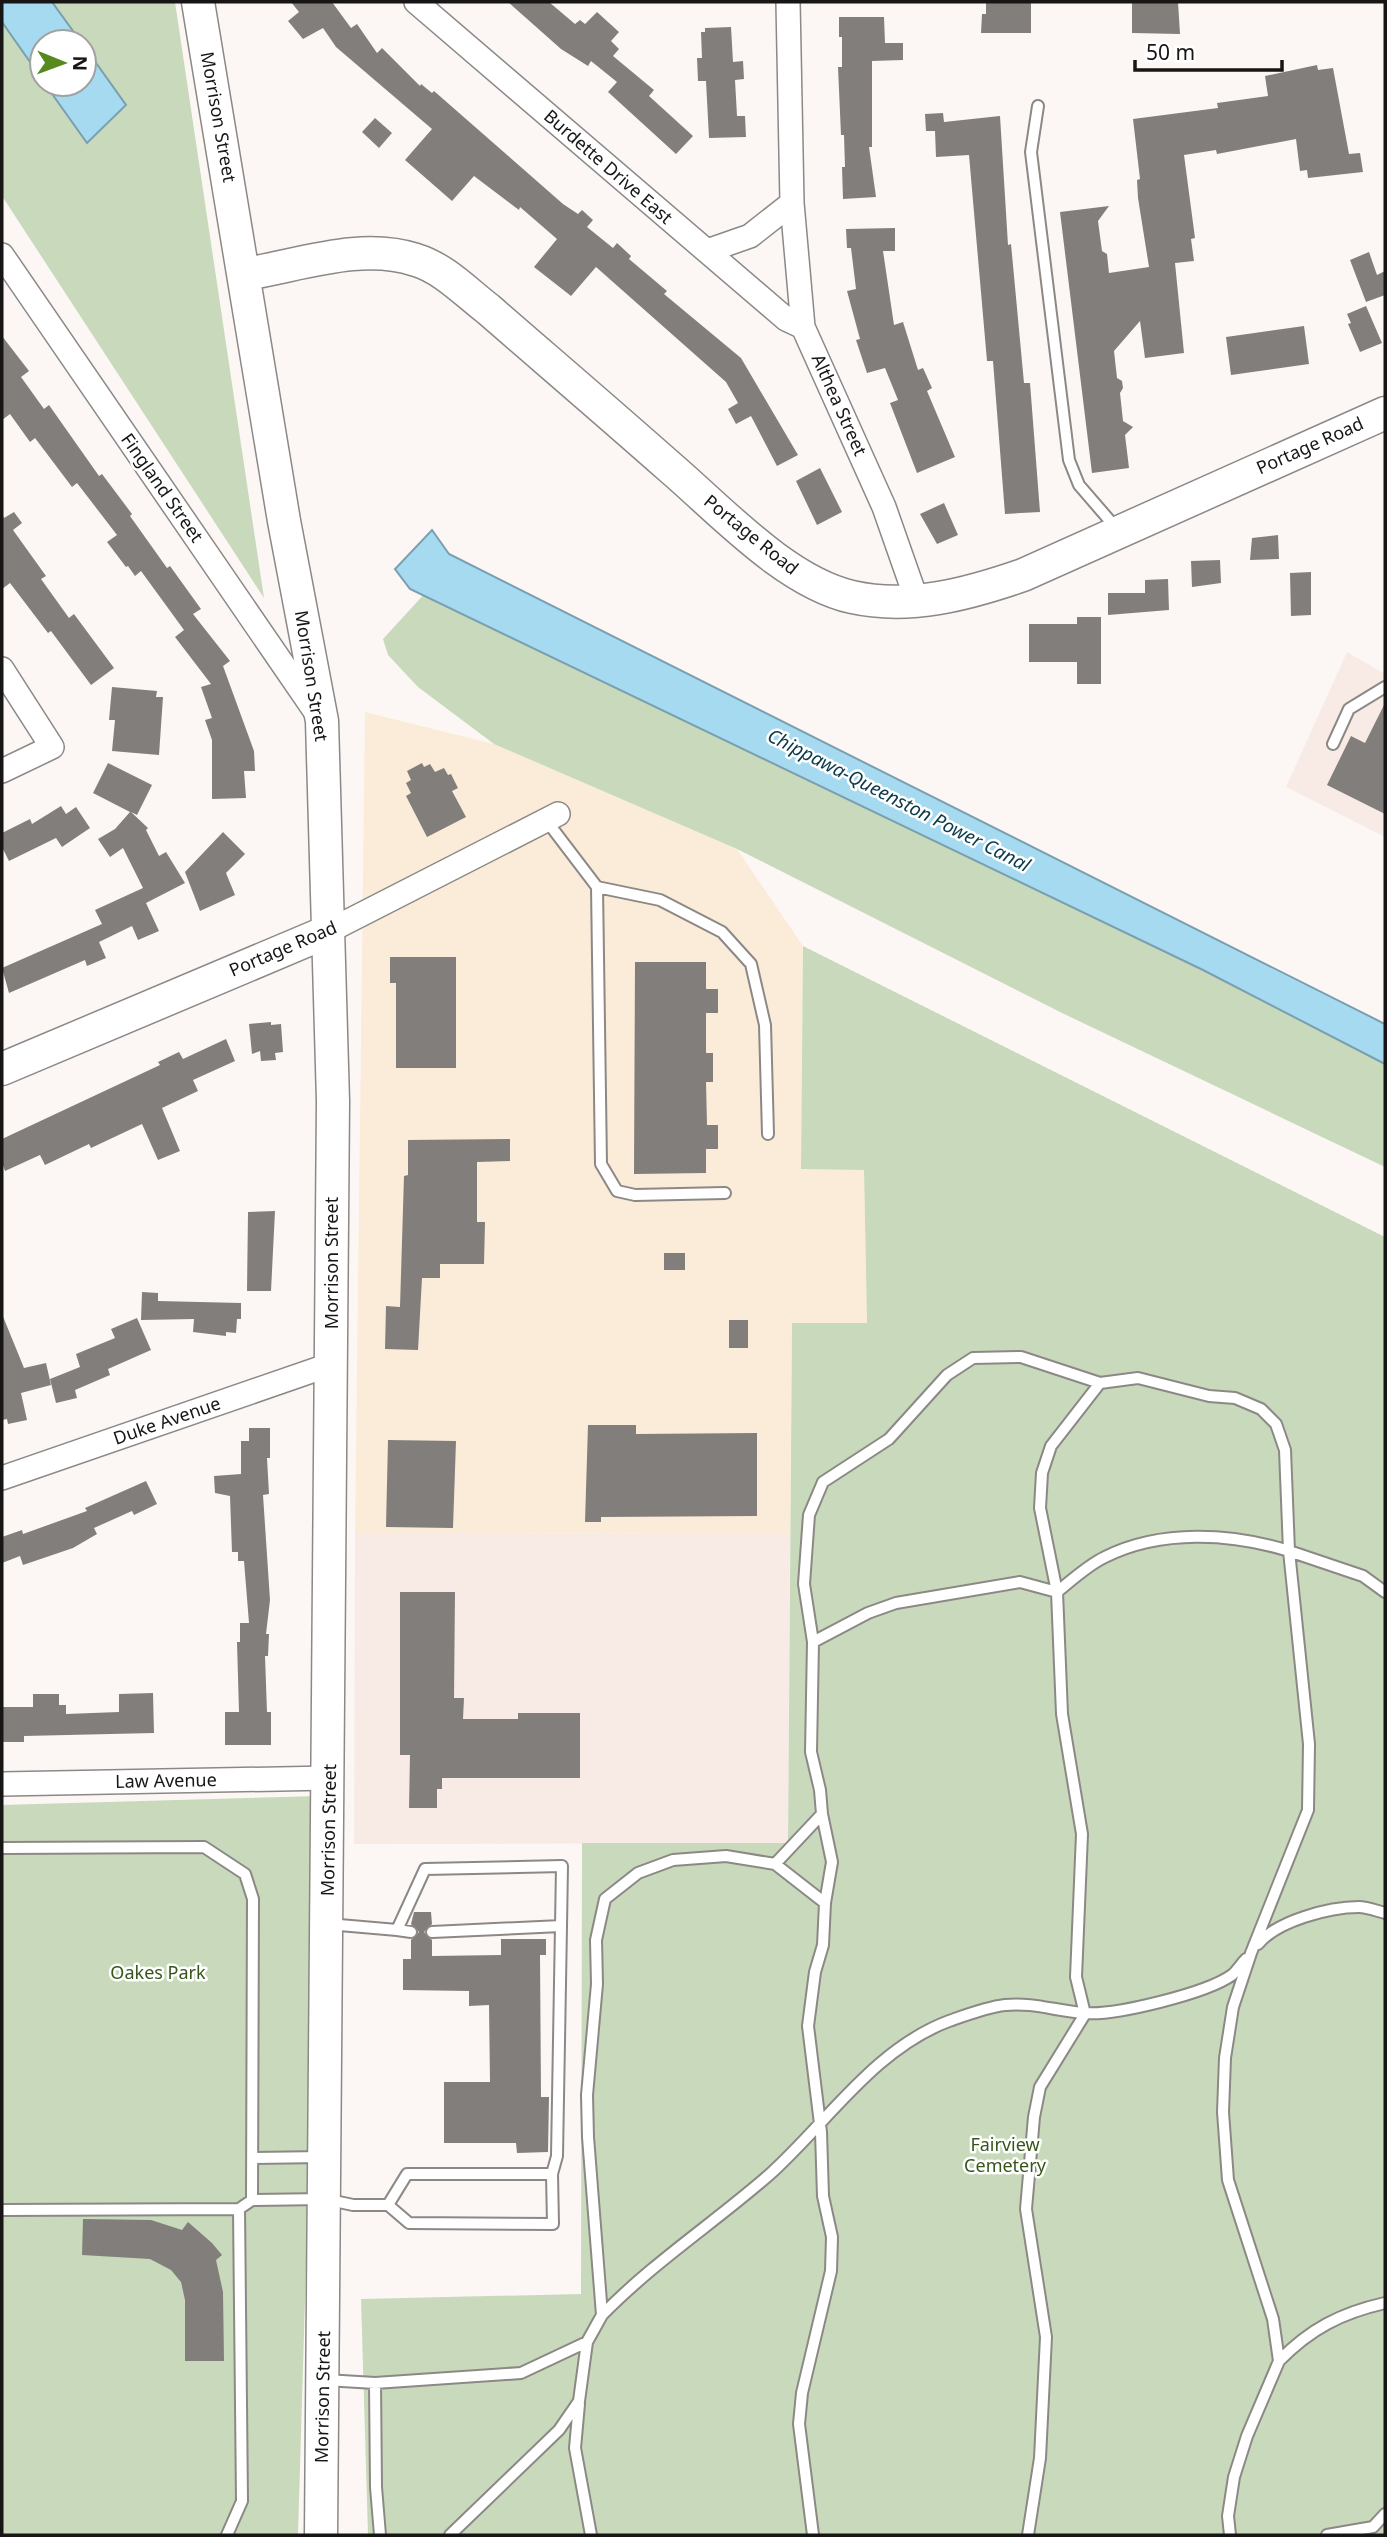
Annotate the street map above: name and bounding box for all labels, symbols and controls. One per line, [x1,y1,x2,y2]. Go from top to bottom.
north arrow [28,28,98,98]
scale bar [1135,28,1282,72]
text: 50 m [1146,38,1195,66]
street label: Morrison Street [196,50,242,185]
text: N [67,55,93,71]
street label: Burdette Drive East [539,104,679,229]
street label: Althea Street [807,350,873,460]
street label: Portage Road [1252,411,1367,479]
street label: Fingland Street [116,428,210,547]
street label: Portage Road [699,489,804,580]
street label: Morrison Street [290,609,334,744]
water label: Chippawa-Queenston Power Canal [763,722,1036,878]
street label: Portage Road [225,915,340,982]
street label: Morrison Street [319,1196,343,1329]
street label: Duke Avenue [110,1390,223,1450]
street label: Morrison Street [315,1763,341,1896]
street label: Law Avenue [115,1767,217,1793]
park label: Oakes Park [110,1960,206,1984]
park label: Fairview Cemetery [964,2132,1047,2177]
street label: Morrison Street [309,2330,335,2463]

